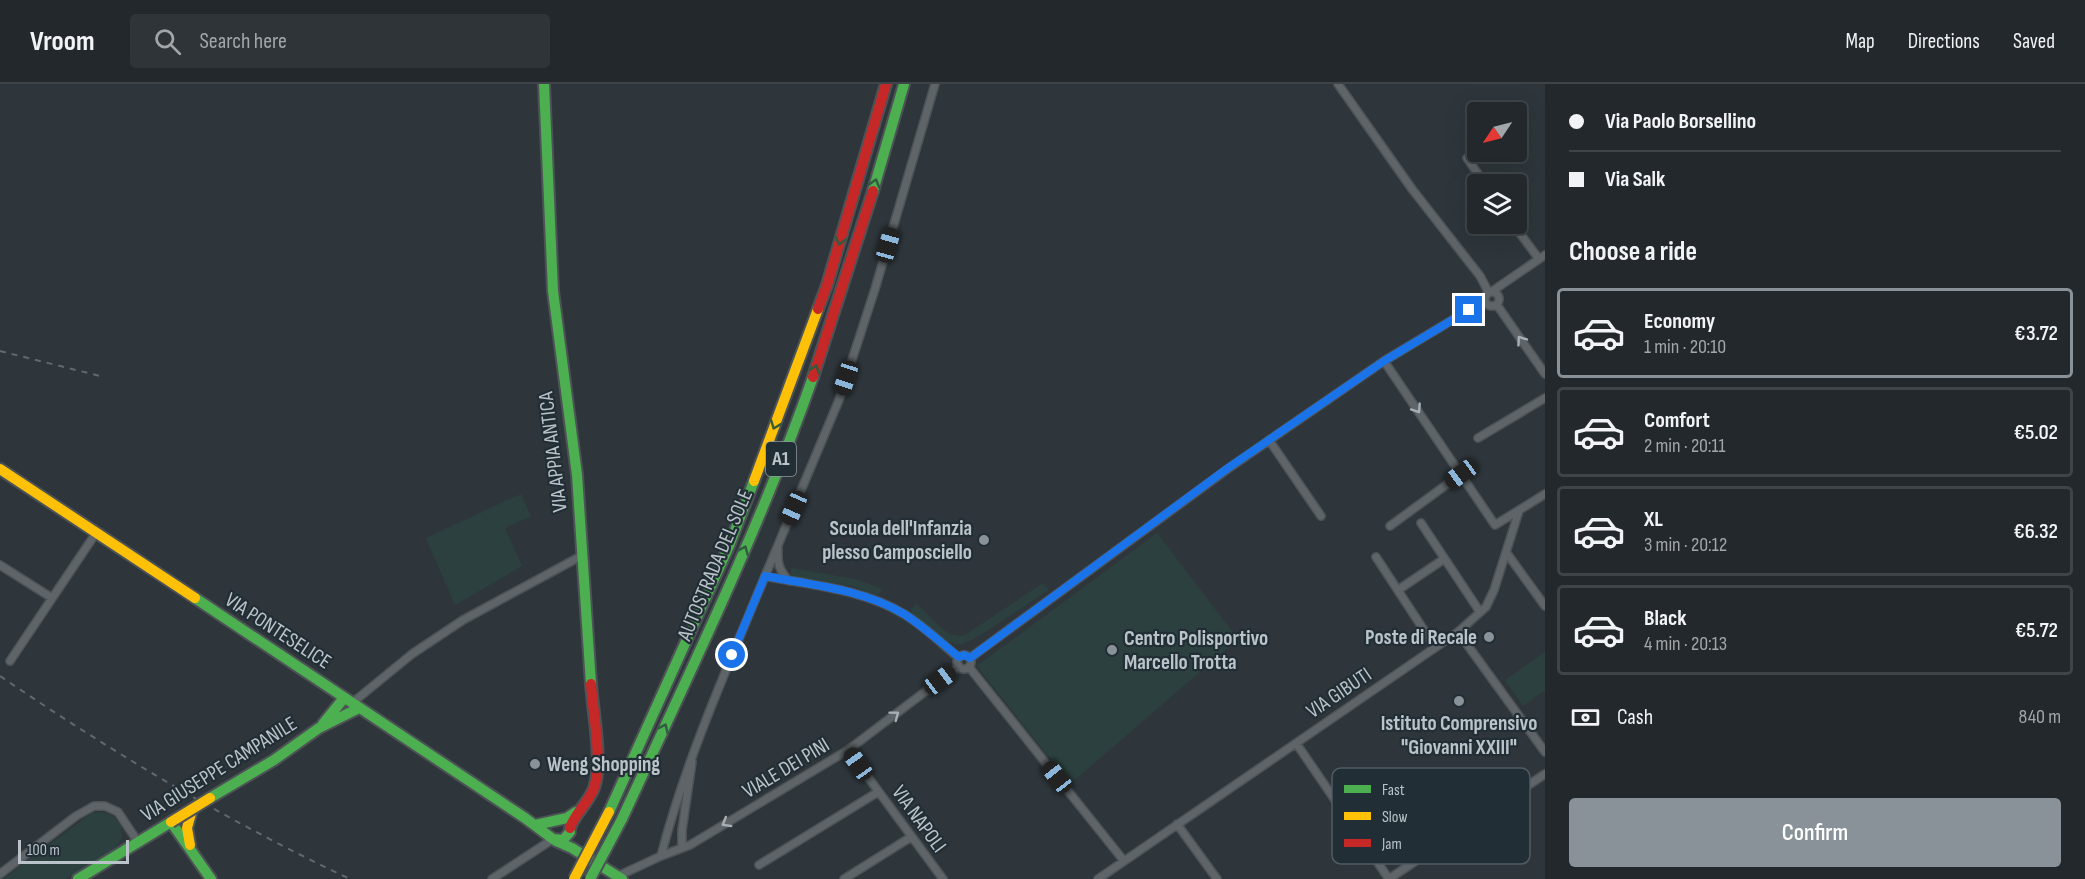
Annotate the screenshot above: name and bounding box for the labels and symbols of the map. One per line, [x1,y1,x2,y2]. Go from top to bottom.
north arrow [1467,102,1527,162]
one-way arrow [868,178,880,189]
car [874,225,902,265]
one-way arrow [835,235,847,246]
route end [1455,296,1482,323]
one-way arrow [1517,335,1528,346]
car [832,358,860,398]
one-way arrow [808,364,821,375]
street label: VIA APPIA ANTICA [533,389,573,514]
one-way arrow [1410,403,1421,414]
one-way arrow [770,419,783,430]
road number: A1 [766,442,796,476]
car [1441,456,1481,492]
street label: AUTOSTRADA DEL SOLE [672,486,758,645]
car [778,488,810,528]
place label: Scuola dell'Infanzia plesso Camposciello [822,516,972,565]
marker: Scuola dell'Infanzia plesso Camposciello [977,533,991,547]
one-way arrow [737,546,749,557]
street label: VIA PONTESELICE [220,587,336,675]
place label: Poste di Recale [1365,625,1477,650]
place label: Centro Polisportivo Marcello Trotta [1124,626,1268,675]
marker: Poste di Recale [1482,630,1496,644]
route start [718,641,745,668]
marker: Centro Polisportivo Marcello Trotta [1105,643,1119,657]
car [920,662,960,698]
street label: VIA GIBUTI [1302,662,1376,724]
marker: Istituto Comprensivo "Giovanni XXIII" [1452,694,1466,708]
street label: VIA GIUSEPPE CAMPANILE [136,711,302,827]
one-way arrow [888,711,899,722]
place label: Istituto Comprensivo "Giovanni XXIII" [1381,711,1537,760]
one-way arrow [657,724,669,735]
street label: VIALE DEI PINI [738,732,834,804]
car [840,744,876,784]
place label: Weng Shopping [547,752,660,777]
marker: Weng Shopping [528,757,542,771]
car [1039,757,1075,797]
legend [1332,768,1530,864]
street label: VIA NAPOLI [886,781,952,857]
text: Fast [1382,781,1405,800]
text: Slow [1382,808,1407,827]
one-way arrow [722,816,732,828]
text: Jam [1381,835,1402,854]
scale bar [18,837,129,864]

